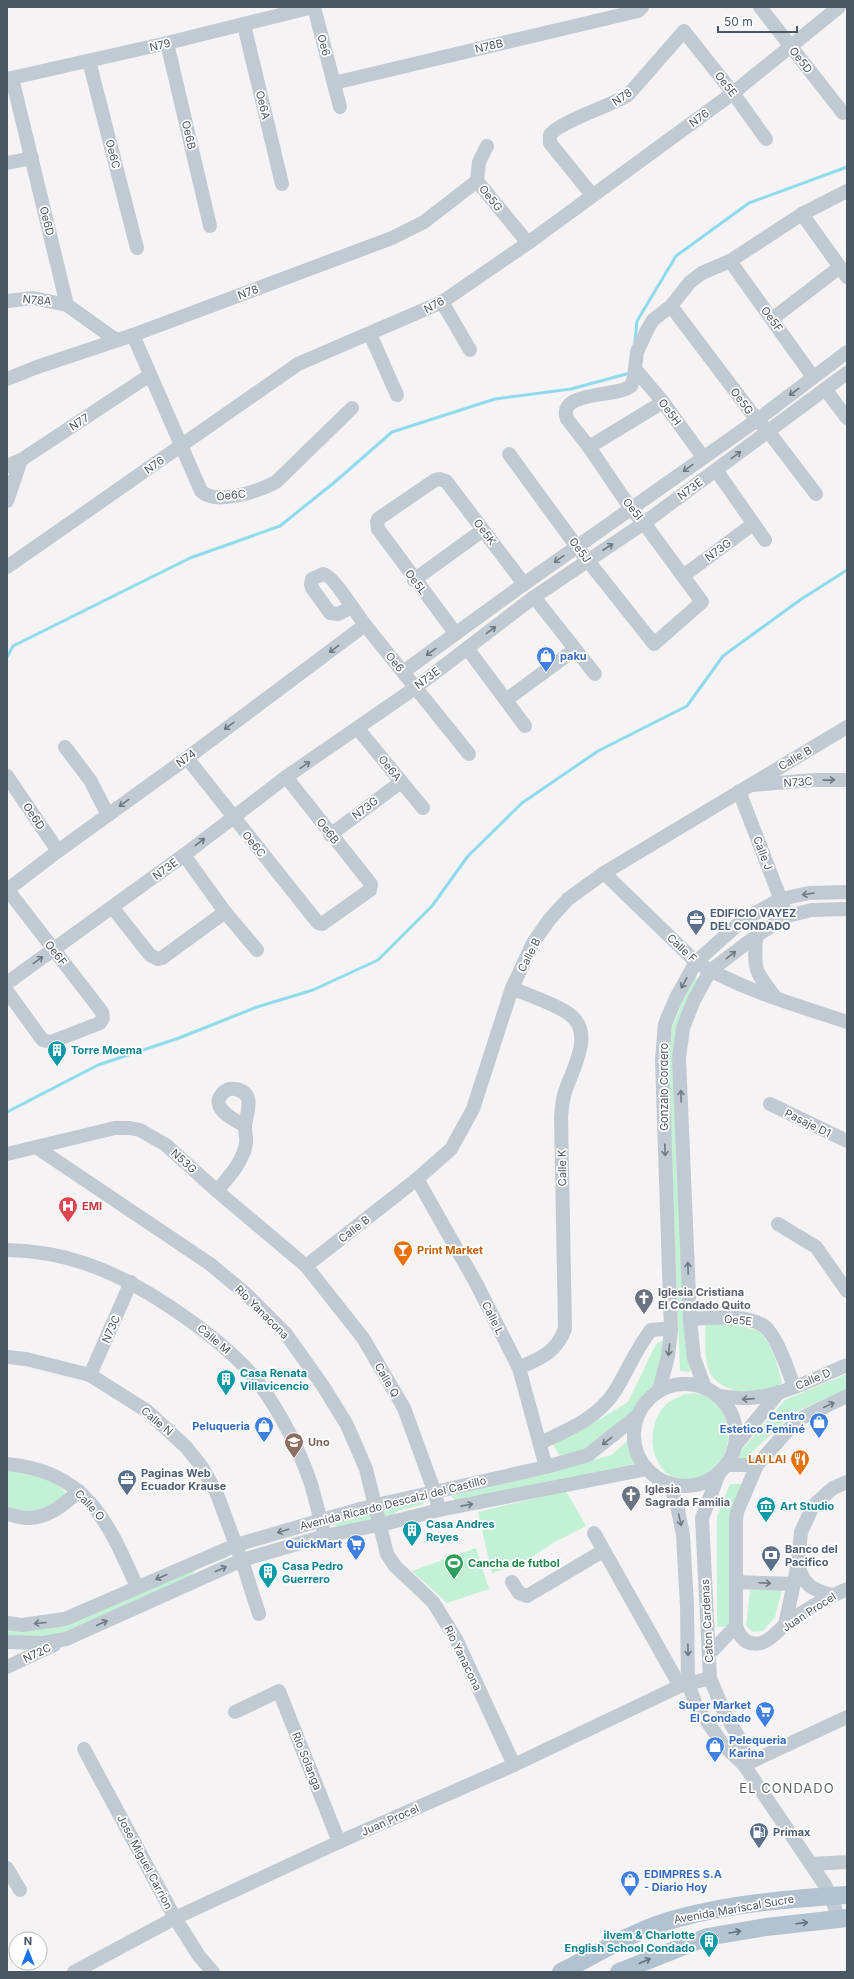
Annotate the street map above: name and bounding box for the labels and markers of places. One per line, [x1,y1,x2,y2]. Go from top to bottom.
shop icon: paku [535,645,557,673]
place label: paku [560,649,587,663]
place label: EDIFICIO VAYEZ DEL CONDADO [710,906,796,933]
office icon: EDIFICIO VAYEZ DEL CONDADO [685,908,707,936]
building icon: Torre Moema [46,1039,68,1067]
place label: Torre Moema [71,1043,142,1057]
hospital icon: EMI [57,1195,79,1223]
place label: EMI [82,1199,102,1213]
bar icon: Print Market [392,1239,414,1267]
place label: Print Market [417,1243,483,1257]
place label: Iglesia Cristiana El Condado Quito [658,1285,751,1312]
church icon: Iglesia Cristiana El Condado Quito [633,1287,655,1315]
place label: Casa Renata Villavicencio [240,1366,309,1393]
building icon: Casa Renata Villavicencio [215,1368,237,1396]
place label: Centro Estetico Feminé [720,1409,805,1436]
shop icon: Centro Estetico Feminé [808,1411,830,1439]
shop icon: Peluqueria [253,1415,275,1443]
place label: Peluqueria [192,1419,250,1433]
school or university icon: Uno [283,1431,305,1459]
place label: Uno [308,1435,330,1449]
restaurant icon: LAI LAI [789,1448,811,1476]
place label: LAI LAI [748,1452,786,1466]
place label: Paginas Web Ecuador Krause [141,1466,227,1493]
office icon: Paginas Web Ecuador Krause [116,1468,138,1496]
place label: Iglesia Sagrada Familia [645,1482,730,1509]
church icon: Iglesia Sagrada Familia [620,1484,642,1512]
museum icon: Art Studio [755,1495,777,1523]
place label: Art Studio [780,1499,835,1513]
place label: Casa Andres Reyes [426,1517,495,1544]
building icon: Casa Andres Reyes [401,1519,423,1547]
supermarket icon: QuickMart [345,1533,367,1561]
place label: QuickMart [285,1537,342,1551]
place label: Banco del Pacifico [785,1542,838,1569]
bank icon: Banco del Pacifico [760,1544,782,1572]
sports icon: Cancha de futbol [443,1552,465,1580]
place label: Cancha de futbol [468,1556,560,1570]
place label: Casa Pedro Guerrero [282,1559,343,1586]
building icon: Casa Pedro Guerrero [257,1561,279,1589]
place label: Super Market El Condado [678,1698,751,1725]
supermarket icon: Super Market El Condado [754,1700,776,1728]
place label: Pelequeria Karina [729,1733,786,1760]
shop icon: Pelequeria Karina [704,1735,726,1763]
fuel station icon: Primax [748,1821,770,1849]
place label: Primax [773,1825,811,1839]
place label: EDIMPRES S.A - Diario Hoy [644,1867,722,1894]
shop icon: EDIMPRES S.A - Diario Hoy [619,1869,641,1897]
place label: ilvem & Charlotte English School Condado [565,1928,695,1955]
building icon: ilvem & Charlotte English School Condado [698,1930,720,1958]

